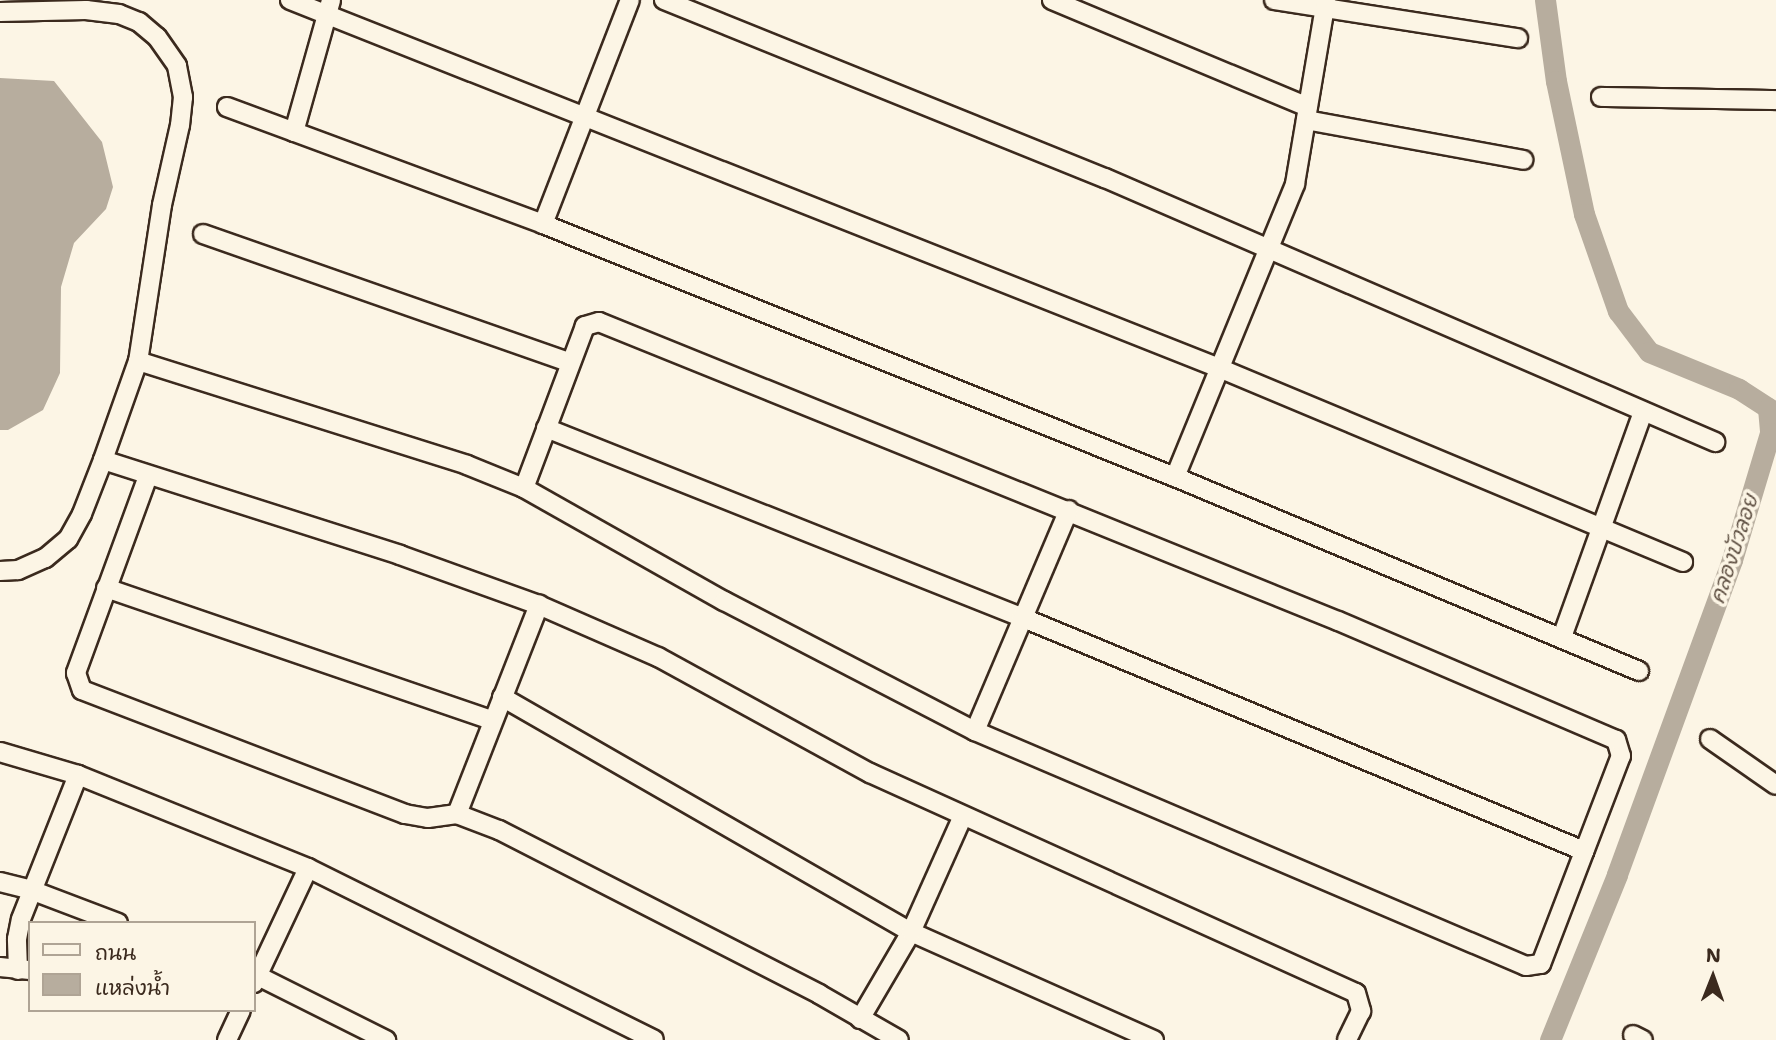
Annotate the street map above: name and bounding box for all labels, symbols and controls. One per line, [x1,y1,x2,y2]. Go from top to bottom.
water label: คลองบัวลอย [1705,491,1763,607]
legend [28,921,256,1012]
text: ถนน [95,939,136,967]
north arrow [1678,942,1748,1012]
text: N [1706,943,1721,968]
text: แหล่งน้ำ [95,974,170,1002]

